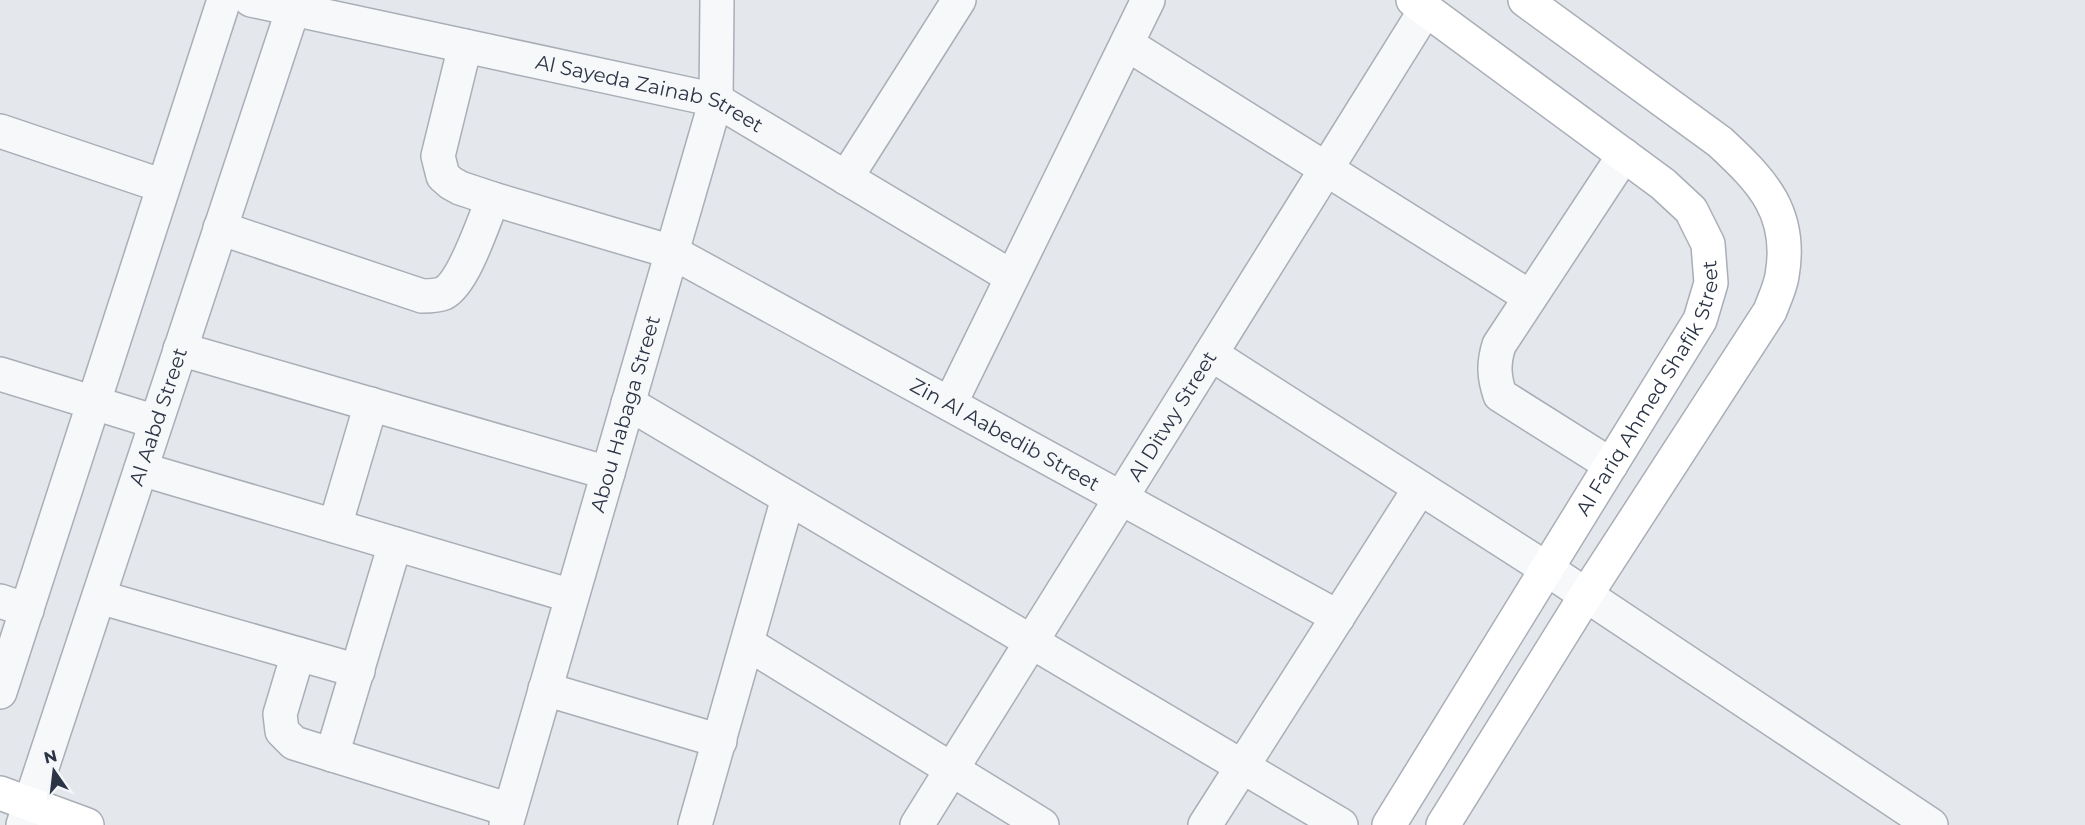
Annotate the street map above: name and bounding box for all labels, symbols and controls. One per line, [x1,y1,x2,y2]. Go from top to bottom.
street label: Al Sayeda Zainab Street [534,50,767,137]
street label: Al Fariq Ahmed Shafik Street [1571,259,1723,520]
street label: Abou Habaga Street [585,313,665,515]
street label: Al Aabd Street [124,345,192,489]
street label: Al Ditwy Street [1123,347,1222,485]
street label: Zin Al Aabedib Street [906,373,1104,496]
north arrow [24,741,84,801]
text: N [42,746,59,768]

